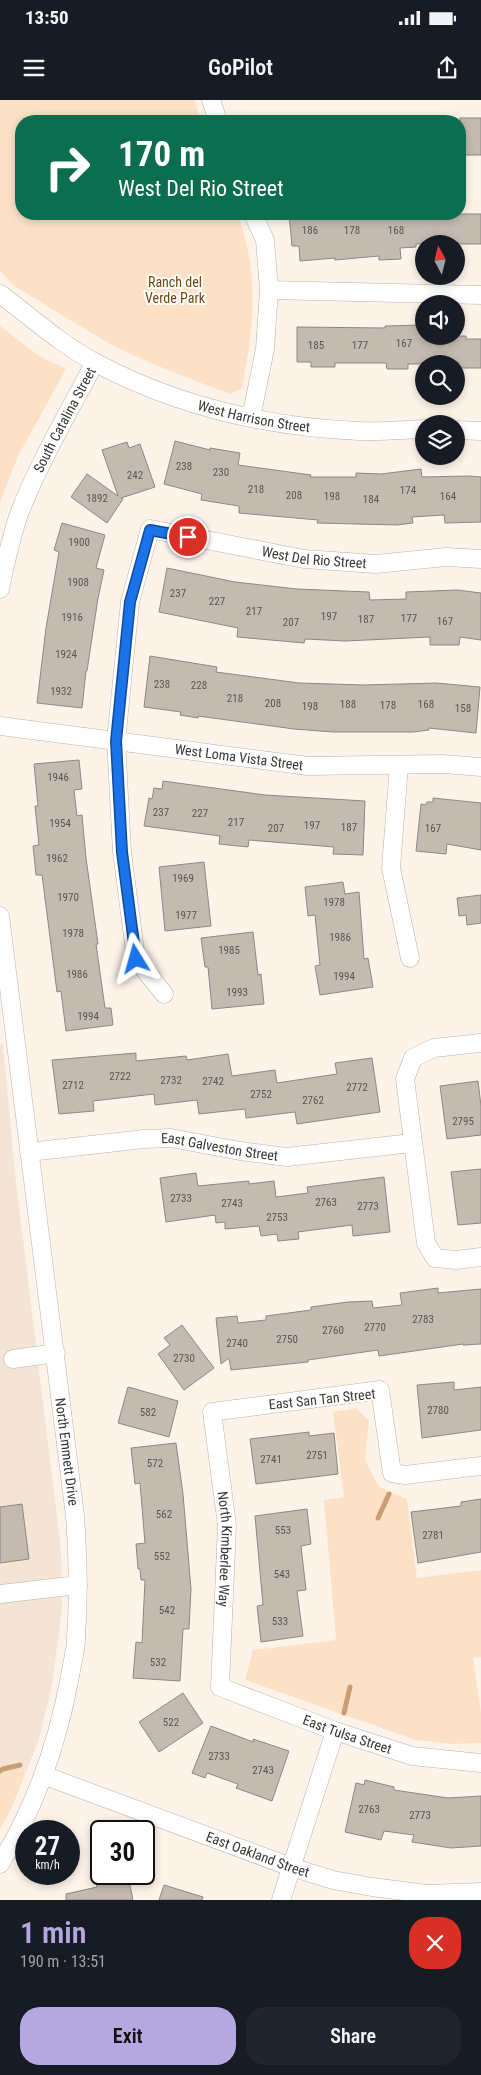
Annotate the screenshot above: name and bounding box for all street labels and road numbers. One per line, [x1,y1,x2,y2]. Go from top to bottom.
street label: South Catalina Street [30,364,99,475]
street label: West Harrison Street [196,397,311,435]
street label: West Del Rio Street [260,543,367,571]
street label: West Loma Vista Street [174,741,304,773]
street label: East Galveston Street [161,1130,279,1164]
street label: East San Tan Street [268,1385,376,1413]
street label: North Emmett Drive [52,1397,82,1507]
street label: North Kimberlee Way [215,1490,235,1607]
street label: East Tulsa Street [301,1711,394,1757]
street label: East Oakland Street [204,1828,311,1880]

